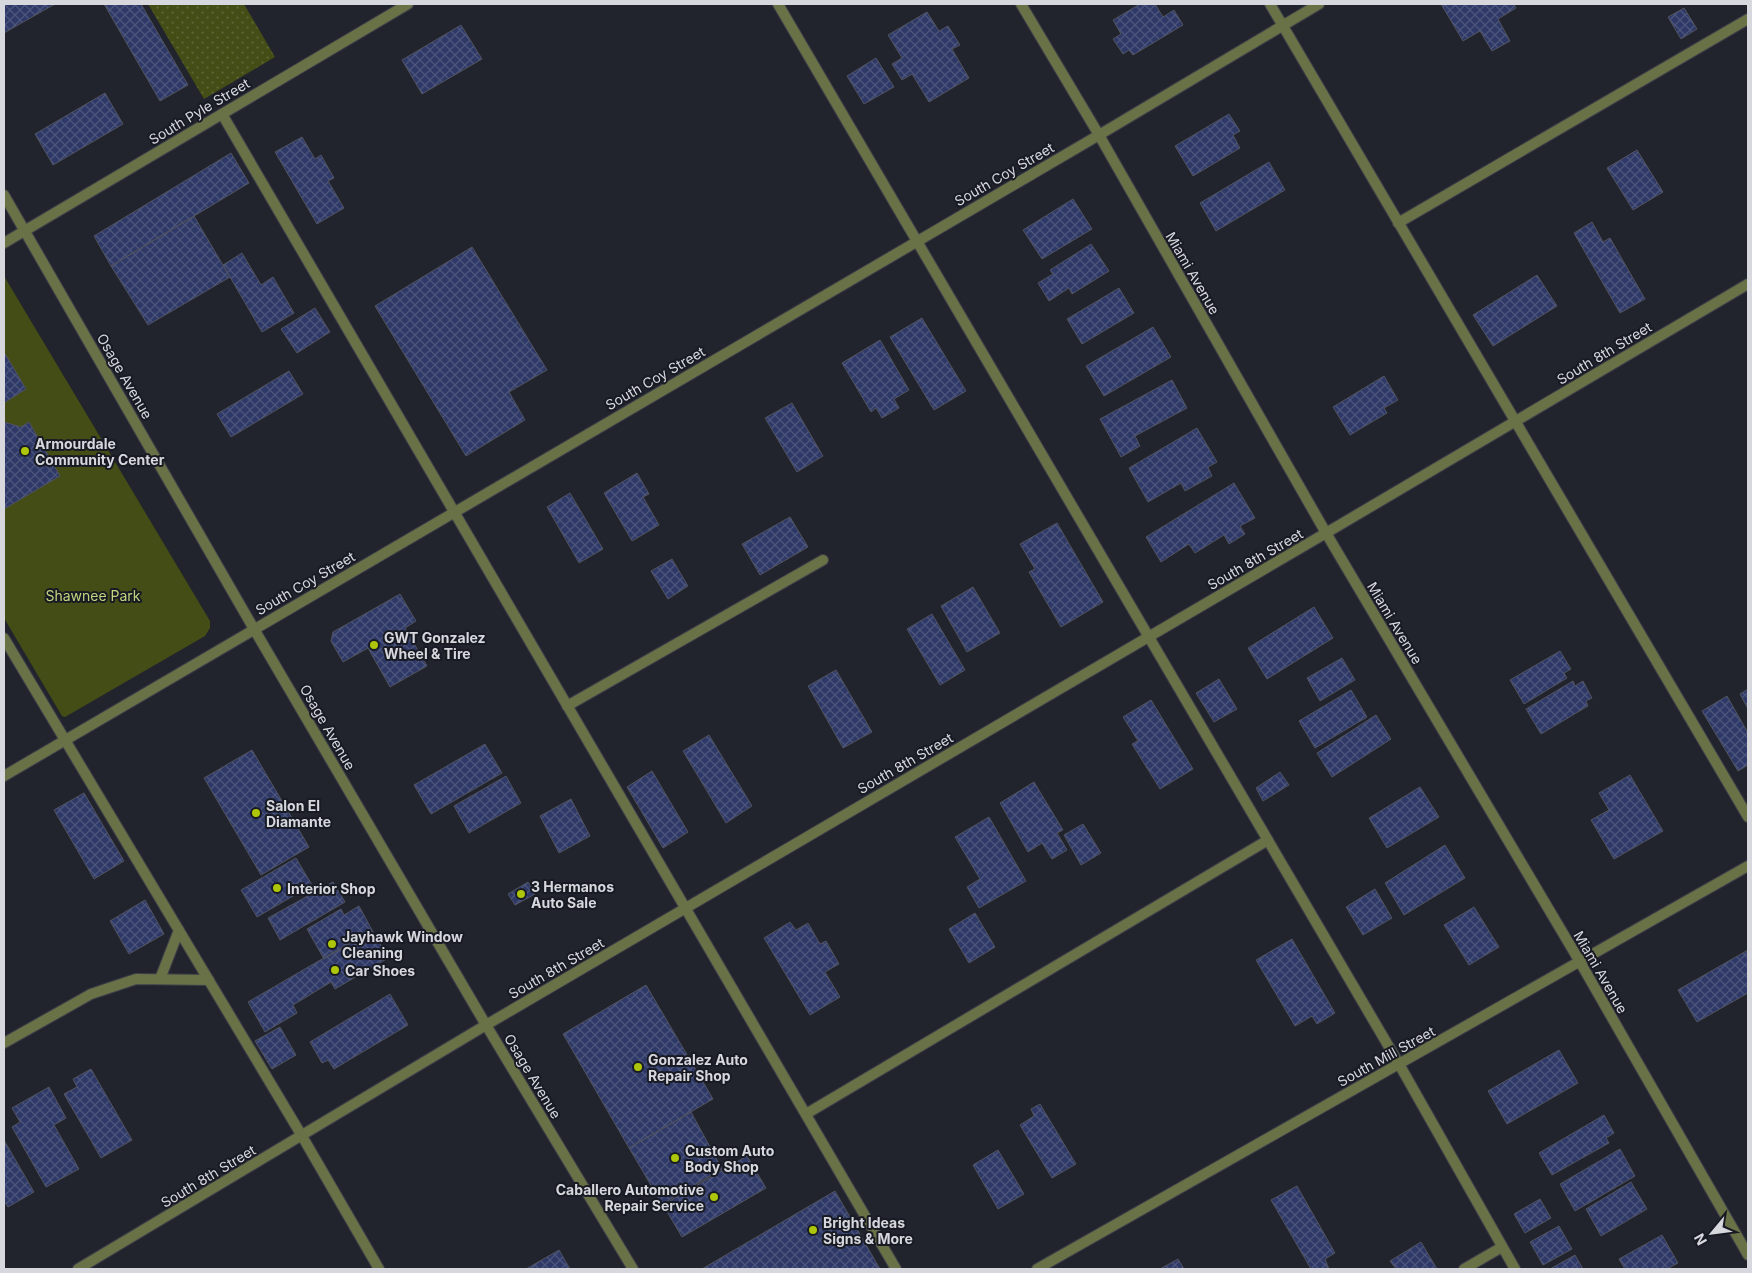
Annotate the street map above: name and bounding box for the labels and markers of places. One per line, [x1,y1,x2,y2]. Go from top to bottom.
place label: Armourdale Community Center [35,435,165,468]
marker: Armourdale Community Center [19,445,31,457]
place label: GWT Gonzalez Wheel & Tire [384,629,486,662]
marker: GWT Gonzalez Wheel & Tire [368,639,380,651]
place label: Salon El Diamante [266,797,331,830]
marker: Salon El Diamante [250,807,262,819]
place label: 3 Hermanos Auto Sale [531,878,614,911]
place label: Interior Shop [287,880,376,897]
marker: Interior Shop [271,882,283,894]
marker: 3 Hermanos Auto Sale [515,888,527,900]
place label: Jayhawk Window Cleaning [342,928,463,961]
marker: Jayhawk Window Cleaning [326,938,338,950]
place label: Car Shoes [345,962,415,979]
marker: Car Shoes [329,964,341,976]
place label: Gonzalez Auto Repair Shop [648,1051,748,1084]
marker: Gonzalez Auto Repair Shop [632,1061,644,1073]
place label: Custom Auto Body Shop [685,1142,775,1175]
marker: Custom Auto Body Shop [669,1152,681,1164]
place label: Caballero Automotive Repair Service [556,1181,704,1214]
marker: Caballero Automotive Repair Service [708,1191,720,1203]
place label: Bright Ideas Signs & More [823,1214,913,1247]
marker: Bright Ideas Signs & More [807,1224,819,1236]

